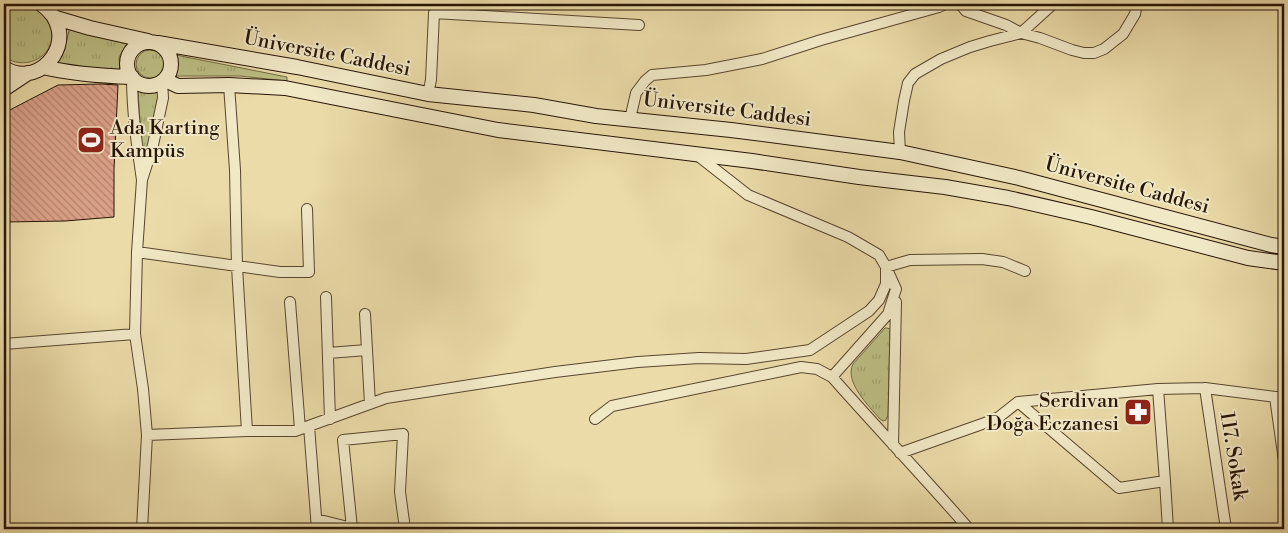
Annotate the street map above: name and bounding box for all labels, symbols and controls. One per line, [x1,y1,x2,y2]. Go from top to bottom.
street label: Üniversite Caddesi [241,25,413,83]
street label: Üniversite Caddesi [641,86,813,133]
place label: Ada Karting Kampüs [109,116,220,164]
sports icon: Ada Karting Kampüs [76,125,106,155]
street label: Üniversite Caddesi [1042,151,1213,220]
place label: Serdivan Doğa Eczanesi [987,389,1119,437]
pharmacy icon: Serdivan Doğa Eczanesi [1123,397,1153,427]
street label: 117. Sokak [1214,410,1253,504]

